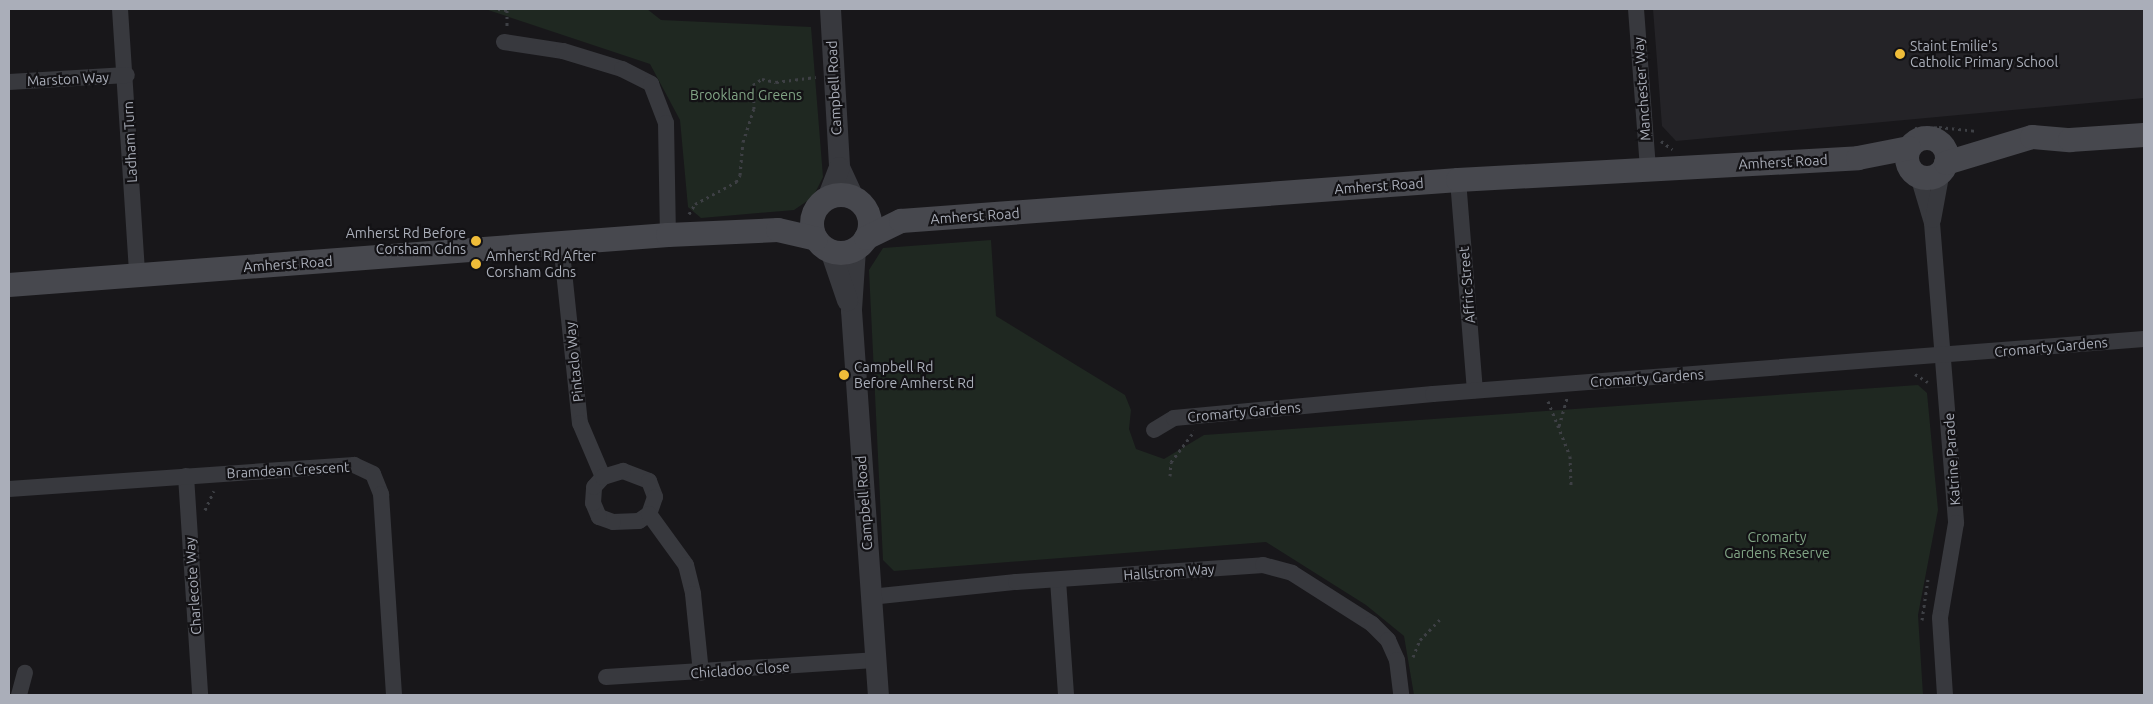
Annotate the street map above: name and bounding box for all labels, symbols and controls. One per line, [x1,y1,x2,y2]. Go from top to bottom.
street label: Manchester Way [1630,37,1654,141]
place label: Staint Emilie's Catholic Primary School [1910,38,2058,70]
street label: Campbell Road [823,40,845,136]
marker: Staint Emilie's Catholic Primary School [1894,48,1906,60]
street label: Marston Way [27,68,109,90]
park label: Brookland Greens [690,87,802,103]
street label: Ladham Turn [119,101,141,183]
street label: Amherst Road [1738,151,1828,173]
street label: Amherst Road [1334,175,1424,197]
street label: Amherst Road [930,205,1020,227]
place label: Amherst Rd Before Corsham Gdns [346,225,466,258]
marker: Amherst Rd Before Corsham Gdns [470,235,482,247]
street label: Affric Street [1455,246,1479,324]
place label: Amherst Rd After Corsham Gdns [486,248,596,280]
street label: Amherst Road [243,253,333,275]
marker: Amherst Rd After Corsham Gdns [470,258,482,270]
street label: Pintaclo Way [561,321,587,403]
street label: Cromarty Gardens [1994,334,2108,360]
place label: Campbell Rd Before Amherst Rd [854,359,974,392]
street label: Cromarty Gardens [1590,366,1704,390]
marker: Campbell Rd Before Amherst Rd [838,369,850,381]
street label: Cromarty Gardens [1187,399,1301,425]
street label: Katrine Parade [1940,412,1964,506]
street label: Campbell Road [852,455,876,551]
street label: Bramdean Crescent [226,458,350,482]
park label: Cromarty Gardens Reserve [1724,529,1830,562]
street label: Charlecote Way [181,536,205,636]
street label: Hallstrom Way [1123,560,1215,584]
street label: Chicladoo Close [690,658,790,682]

